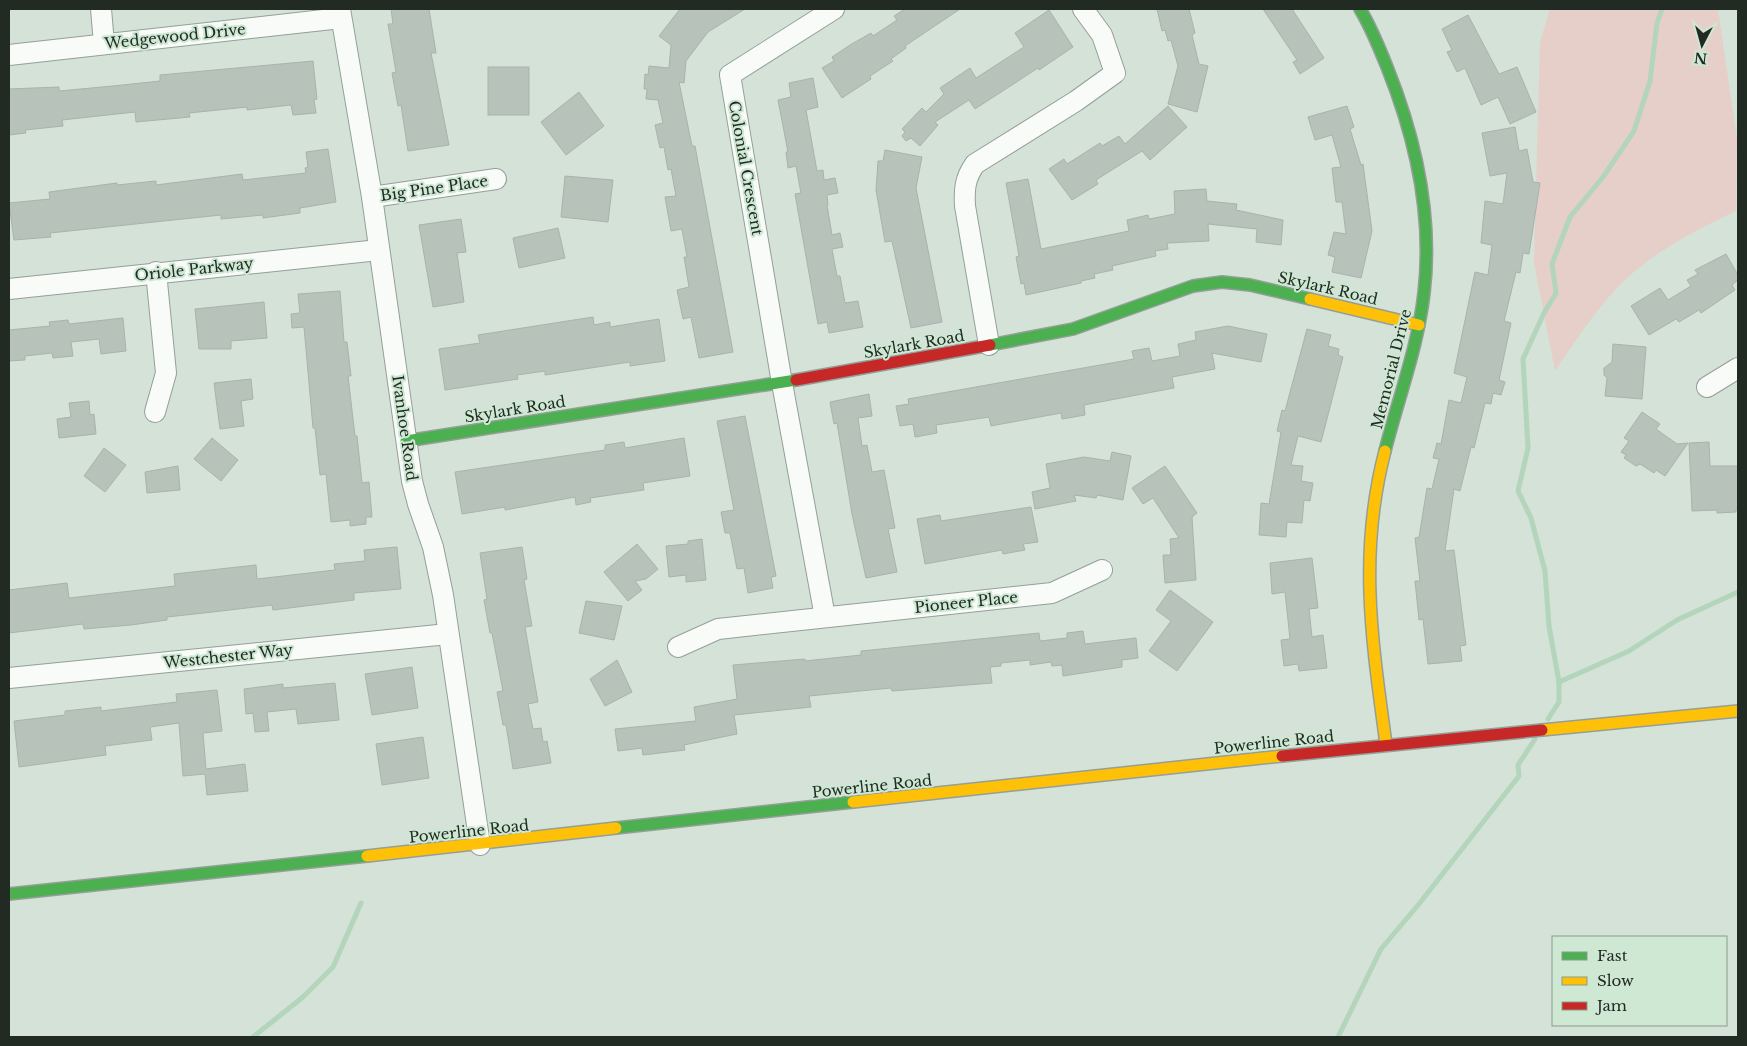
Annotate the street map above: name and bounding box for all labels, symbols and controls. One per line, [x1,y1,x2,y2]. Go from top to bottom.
street label: Wedgewood Drive [102,19,247,53]
north arrow [1677,20,1727,70]
text: N [1693,48,1708,68]
street label: Colonial Crescent [725,99,767,237]
street label: Big Pine Place [379,171,489,205]
street label: Oriole Parkway [134,253,255,285]
street label: Skylark Road [1276,267,1380,309]
street label: Memorial Drive [1367,307,1415,431]
street label: Skylark Road [862,326,966,362]
street label: Ivanhoe Road [388,374,422,482]
street label: Skylark Road [463,392,567,426]
street label: Pioneer Place [913,587,1019,617]
street label: Westchester Way [161,640,294,672]
street label: Powerline Road [1213,726,1335,758]
street label: Powerline Road [811,770,933,802]
street label: Powerline Road [408,815,530,847]
legend [1552,936,1727,1026]
text: Fast [1597,946,1628,965]
text: Slow [1597,971,1634,990]
text: Jam [1595,996,1627,1015]

